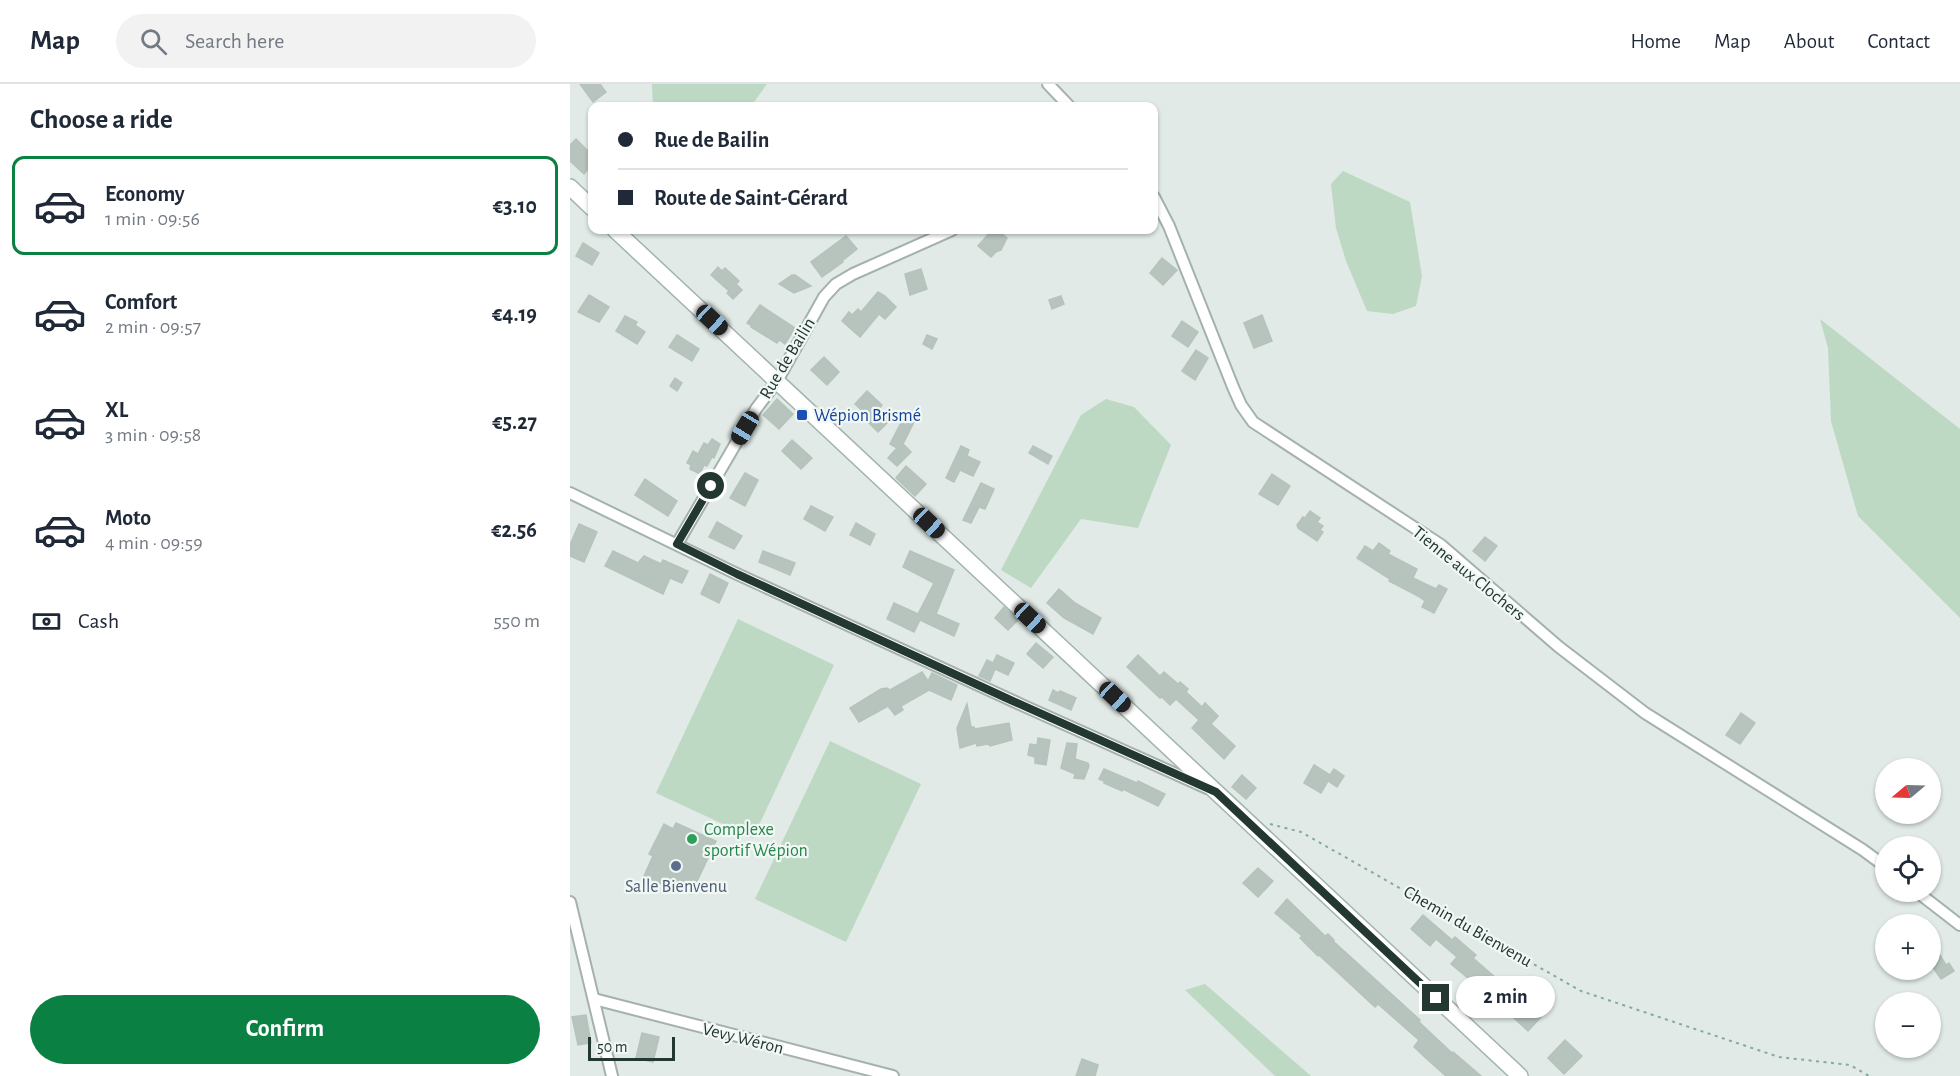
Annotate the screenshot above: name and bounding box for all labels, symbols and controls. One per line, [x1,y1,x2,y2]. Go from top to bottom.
search box [116,14,536,68]
icon: search [137,25,170,58]
text: Map [30,27,80,55]
text: Search here [185,30,284,52]
text: Home [1630,31,1681,52]
text: Map [1714,31,1751,52]
text: About [1784,31,1834,52]
text: Contact [1867,31,1930,52]
text: Choose a ride [30,106,173,133]
text: Rue de Bailin [654,129,769,151]
icon: car [33,179,87,233]
text: Economy [105,183,185,205]
text: Route de Saint-Gérard [654,187,848,209]
text: €3.10 [493,195,537,217]
text: 1 min · 09:56 [105,209,200,229]
icon: car [33,287,87,341]
text: Comfort [105,291,177,313]
car [693,301,731,339]
text: €4.19 [492,303,537,325]
street label: Rue de Bailin [757,315,819,402]
text: 2 min · 09:57 [105,317,201,337]
icon: car [33,395,87,449]
text: XL [105,399,128,421]
place label: Wépion Brismé [814,407,921,425]
car [728,408,762,448]
marker: Wépion Brismé [795,408,809,422]
text: €5.27 [492,411,537,433]
text: 3 min · 09:58 [105,425,201,445]
route start [697,472,724,499]
icon: car [33,503,87,557]
car [910,504,948,542]
text: Moto [105,507,151,529]
text: €2.56 [491,519,537,541]
street label: Tienne aux Clochers [1409,523,1528,625]
text: 4 min · 09:59 [105,533,203,553]
car [1011,599,1049,637]
icon: cash [30,605,63,638]
text: Cash [78,610,119,632]
text: 550 m [493,611,540,631]
car [1096,678,1134,716]
north arrow [1875,758,1941,824]
map controls [1875,758,1941,1058]
place label: Complexe sportif Wépion [704,821,808,860]
marker: Complexe sportif Wépion [685,832,699,846]
button: locate [1875,836,1941,902]
marker: Salle Bienvenu [669,859,683,873]
place label: Salle Bienvenu [625,878,727,896]
street label: Chemin du Bienvenu [1400,883,1535,971]
button: + [1875,914,1941,980]
callout: 2 min [1457,977,1556,1019]
route end [1422,984,1449,1011]
text: 2 min [1483,987,1528,1007]
button: − [1875,992,1941,1058]
button: Confirm [30,995,540,1064]
street label: Vevy Wéron [700,1020,785,1058]
scale bar [588,1034,675,1062]
text: 50 m [597,1039,628,1055]

